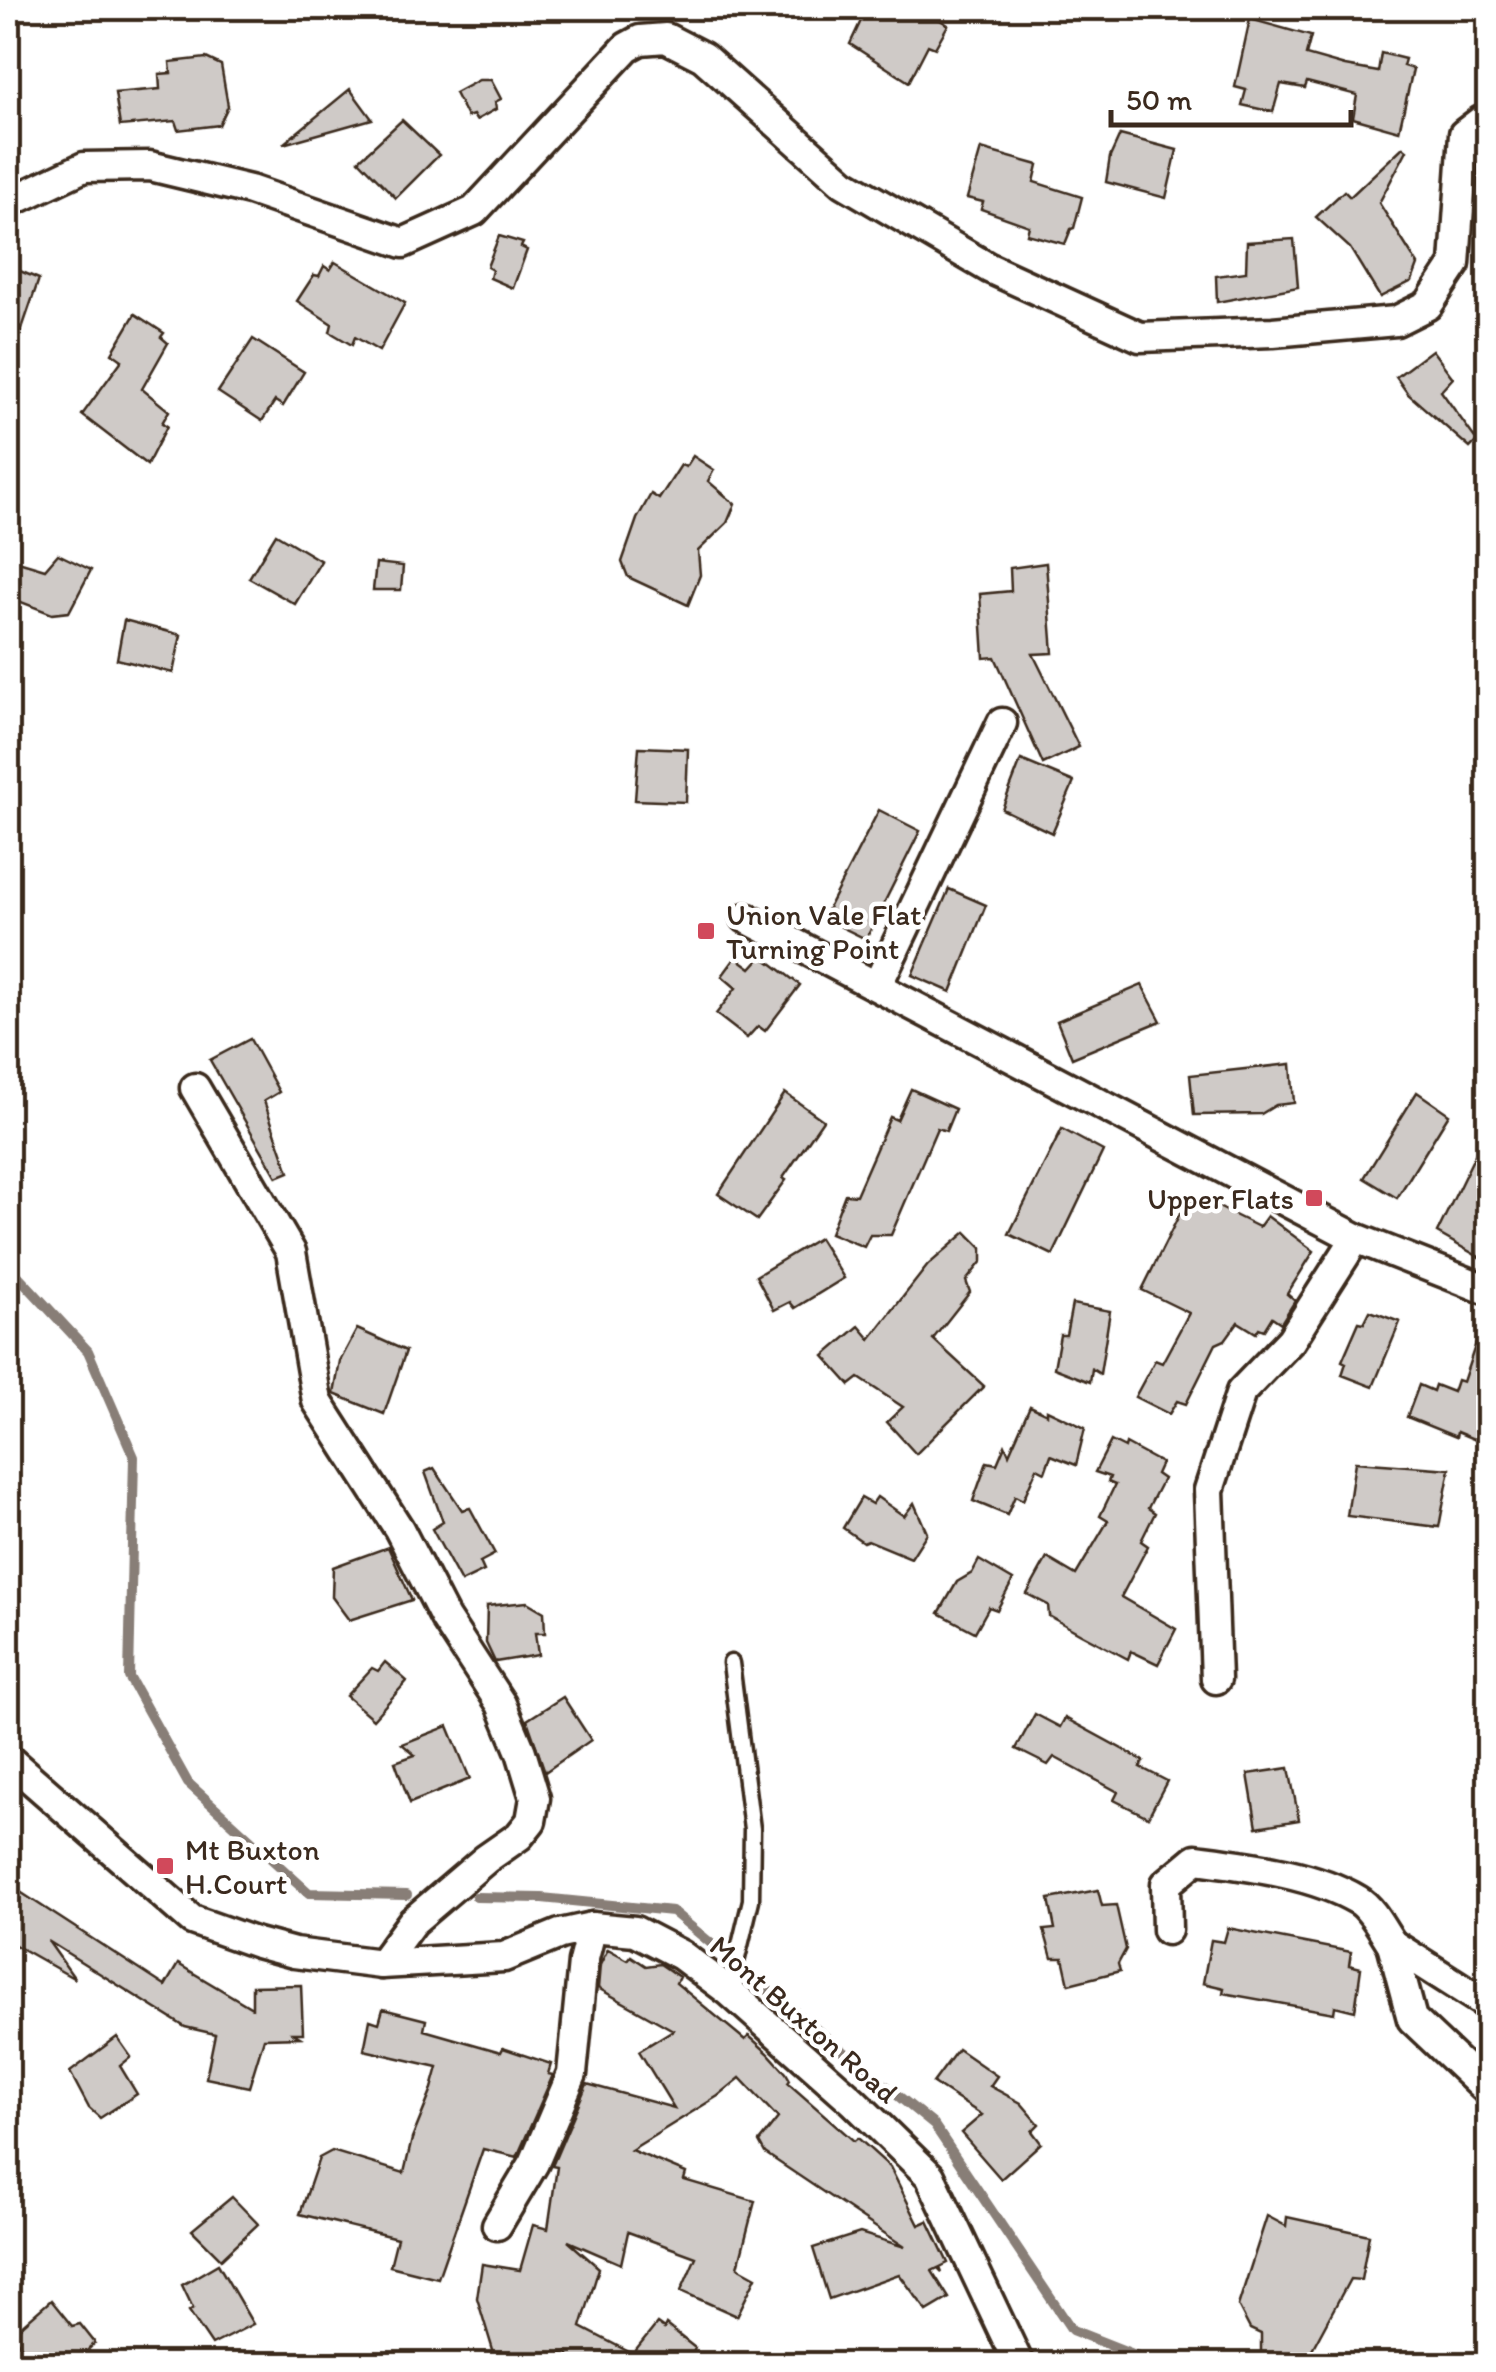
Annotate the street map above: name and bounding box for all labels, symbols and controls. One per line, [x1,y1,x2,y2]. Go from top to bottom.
scale bar [1111,65,1351,127]
text: 50 m [1126,81,1192,118]
place label: Union Vale Flat Turning Point [726,896,921,967]
marker: Union Vale Flat Turning Point [695,920,717,942]
place label: Upper Flats [1147,1180,1294,1217]
marker: Upper Flats [1303,1187,1325,1209]
place label: Mt Buxton H.Court [185,1831,320,1902]
marker: Mt Buxton H.Court [154,1855,176,1877]
street label: Mont Buxton Road [702,1927,906,2111]

